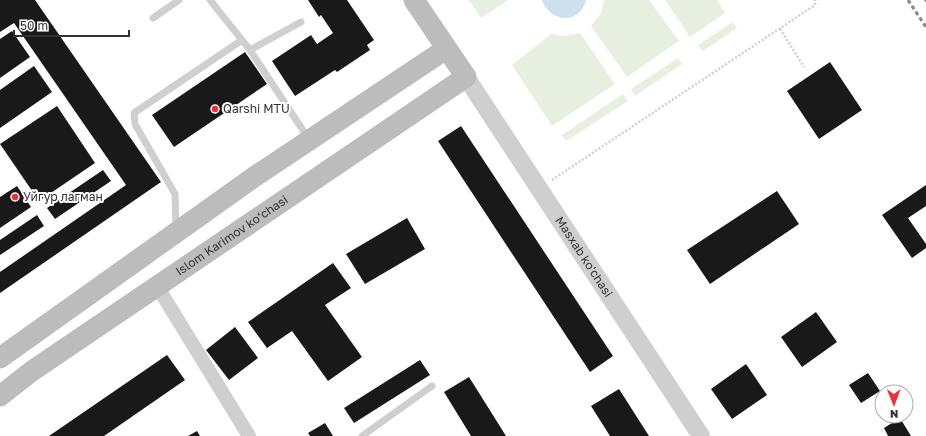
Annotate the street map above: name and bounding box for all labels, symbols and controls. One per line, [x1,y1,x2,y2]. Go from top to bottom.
scale bar [14,12,129,38]
text: 50 m [20,18,48,33]
place label: Qarshi MTU [223,101,290,116]
marker: Qarshi MTU [210,104,220,114]
place label: Уйгур лагман [23,189,103,204]
marker: Уйгур лагман [10,192,20,202]
street label: Islom Karimov ko‘chasi [173,192,291,279]
street label: Masxab ko'chasi [552,213,616,300]
north arrow [874,384,914,424]
text: N [890,408,898,421]

